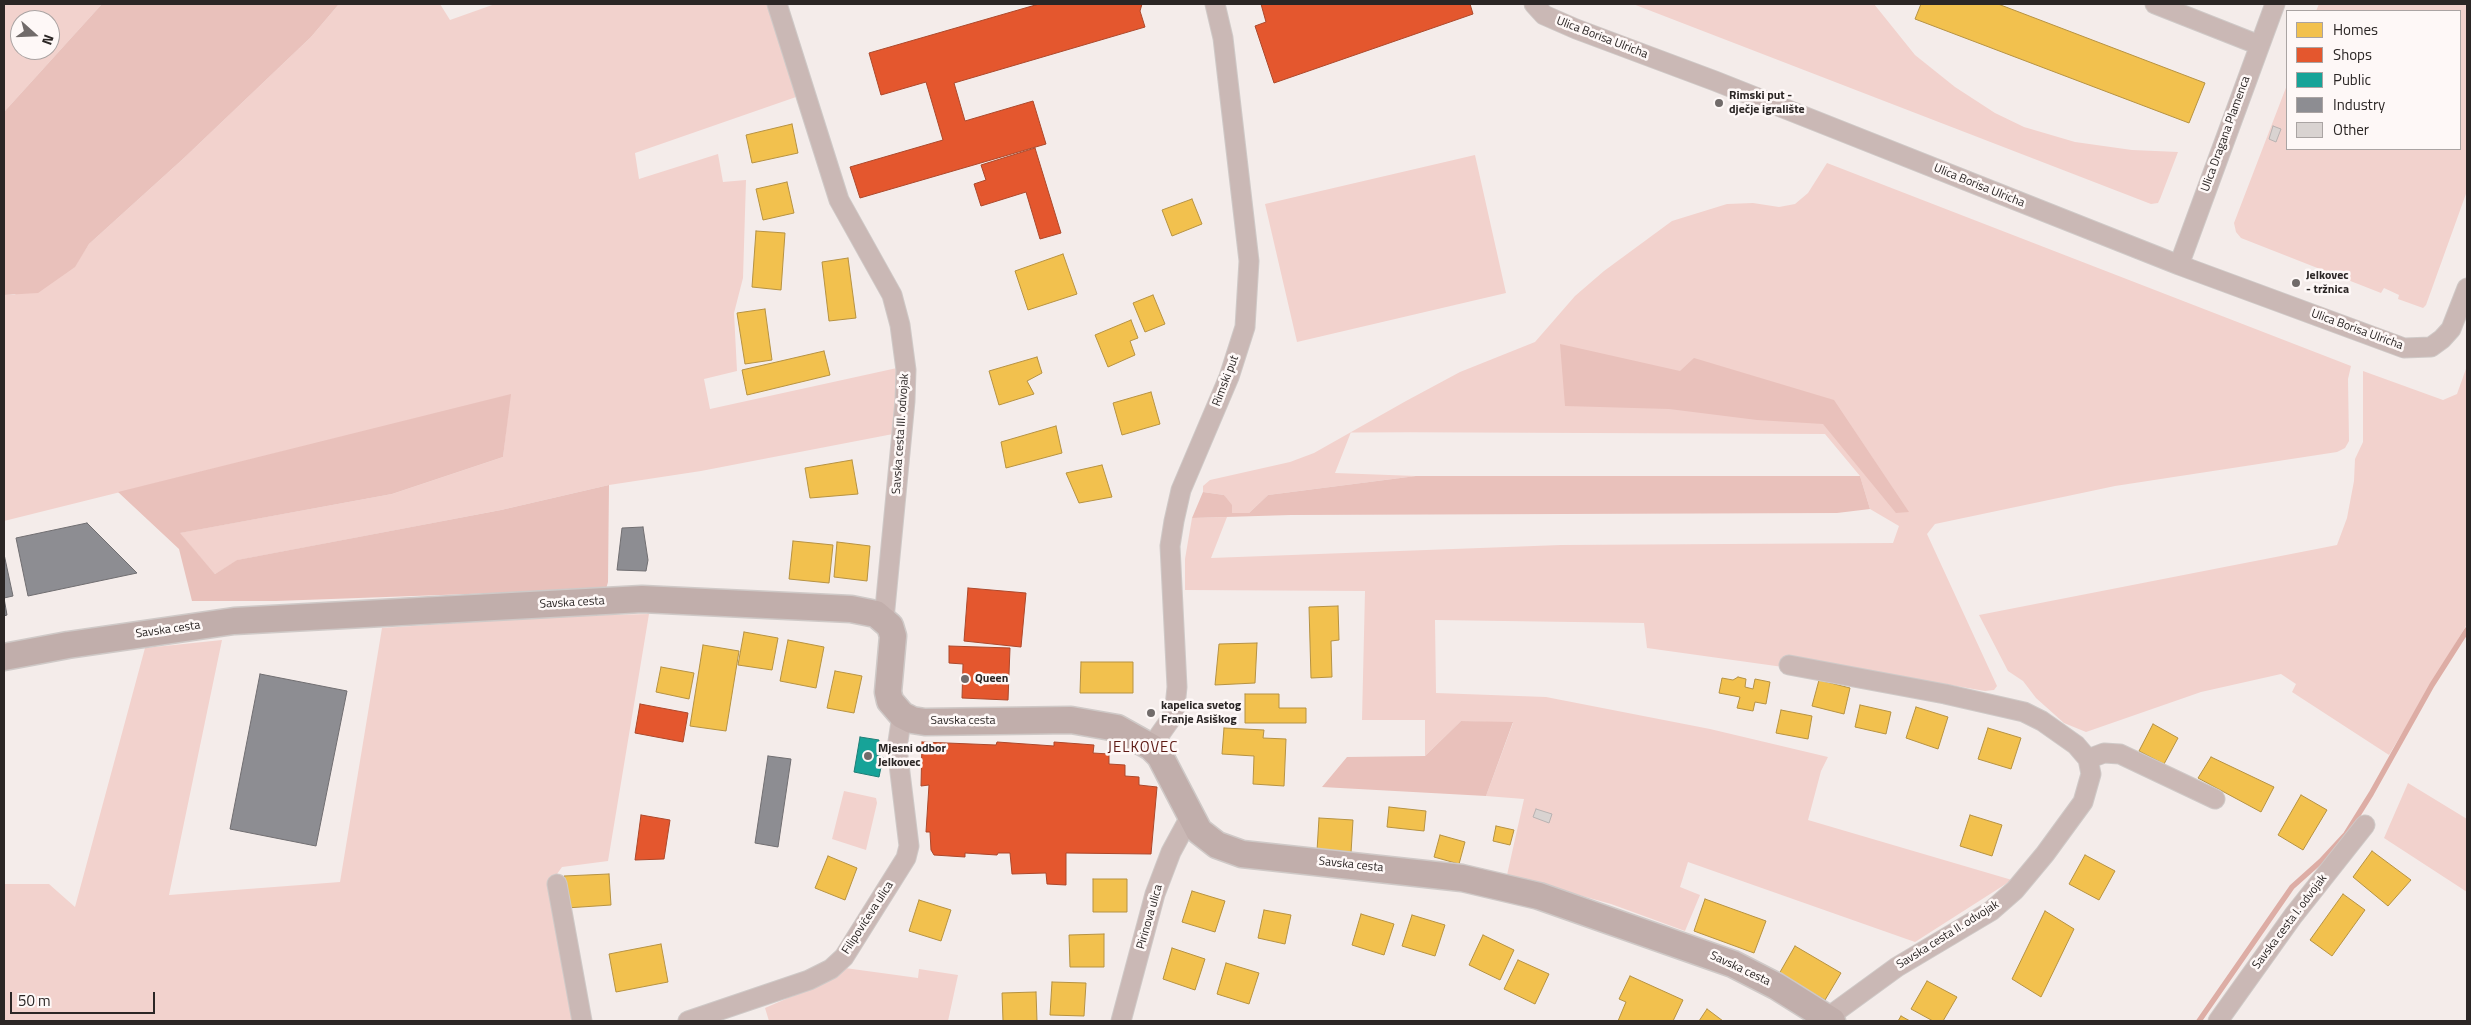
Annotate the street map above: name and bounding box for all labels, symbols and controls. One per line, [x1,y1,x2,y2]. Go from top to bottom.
north arrow [10,10,60,60]
legend [2286,10,2461,150]
street label: Ulica Borisa Ulricha [1554,14,1650,62]
text: Homes [2333,18,2378,41]
text: N [37,32,60,48]
text: Shops [2333,43,2372,66]
text: Public [2333,68,2371,91]
street label: Ulica Dragana Plamenca [2198,74,2254,194]
place label: Rimski put - dječje igralište [1729,89,1805,117]
text: Industry [2333,93,2385,116]
marker: Rimski put - dječje igralište [1713,97,1725,109]
text: Other [2333,118,2369,141]
street label: Ulica Borisa Ulricha [1931,161,2027,211]
place label: Jelkovec - tržnica [2306,269,2349,297]
marker: Jelkovec - tržnica [2290,277,2302,289]
street label: Ulica Borisa Ulricha [2309,307,2405,353]
street label: Rimski put [1210,353,1242,409]
street label: Savska cesta III. odvojak [890,373,912,495]
street label: Savska cesta [539,594,605,612]
street label: Savska cesta [135,618,201,642]
place label: Queen [975,672,1008,686]
marker: Queen [959,673,971,685]
place label: kapelica svetog Franje Asiškog [1161,699,1241,727]
marker: kapelica svetog Franje Asiškog [1145,707,1157,719]
street label: Savska cesta [930,714,996,728]
district label: JELKOVEC [1107,739,1179,757]
place label: Mjesni odbor Jelkovec [878,742,946,770]
marker: Mjesni odbor Jelkovec [862,750,874,762]
street label: Savska cesta [1318,854,1384,876]
street label: Savska cesta I. odvojak [2250,872,2330,972]
street label: Filipovićeva ulica [839,879,897,957]
street label: Pirinova ulica [1134,883,1166,951]
street label: Savska cesta II. odvojak [1894,898,2002,972]
street label: Savska cesta [1707,949,1773,989]
scale bar [12,982,158,1014]
text: 50 m [18,989,51,1012]

